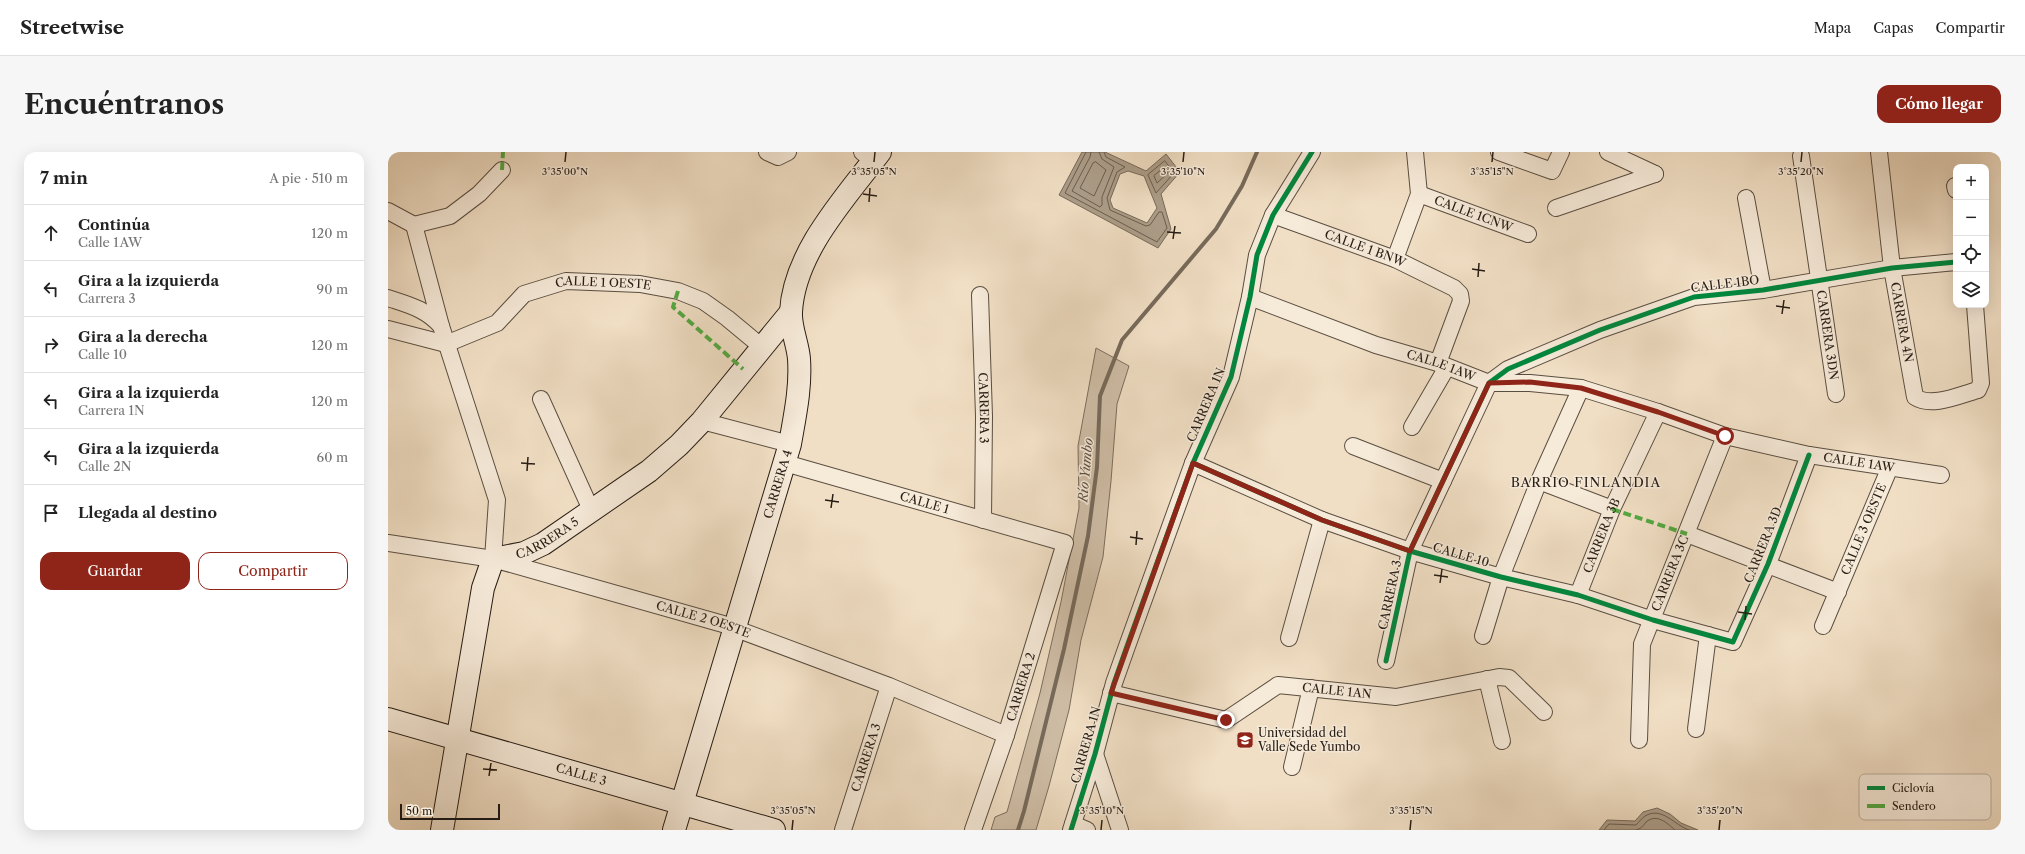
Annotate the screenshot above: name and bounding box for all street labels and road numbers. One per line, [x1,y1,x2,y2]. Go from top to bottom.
street label: CALLE 1CNW [1432,192,1516,235]
street label: CALLE 1 BNW [1323,226,1409,270]
street label: CALLE 1BO [1690,272,1760,295]
street label: CALLE 1 OESTE [553,273,653,293]
street label: CARRERA 4N [1888,281,1917,364]
street label: CARRERA 3DN [1814,289,1842,381]
street label: CALLE 1AW [1405,346,1479,384]
street label: CARRERA 1N [1183,365,1228,444]
street label: CARRERA 3 [976,372,992,444]
street label: CARRERA 4 [760,448,795,520]
street label: CALLE 1AW [1822,449,1897,475]
street label: CALLE 3 OESTE [1837,481,1889,577]
street label: CALLE 1 [898,488,951,516]
street label: CARRERA 3B [1579,495,1623,575]
street label: CARRERA 3D [1740,504,1785,585]
street label: CARRERA 5 [514,514,581,561]
street label: CARRERA 3C [1648,533,1692,613]
street label: CALLE 10 [1431,539,1491,570]
street label: CARRERA 3 [1375,559,1404,631]
street label: CALLE 2 OESTE [654,597,753,641]
street label: CARRERA 2 [1003,650,1038,723]
street label: CALLE 1AN [1301,679,1373,701]
street label: CARRERA 1N [1067,705,1104,785]
street label: CARRERA 3 [848,721,884,794]
street label: CALLE 3 [554,760,608,788]

